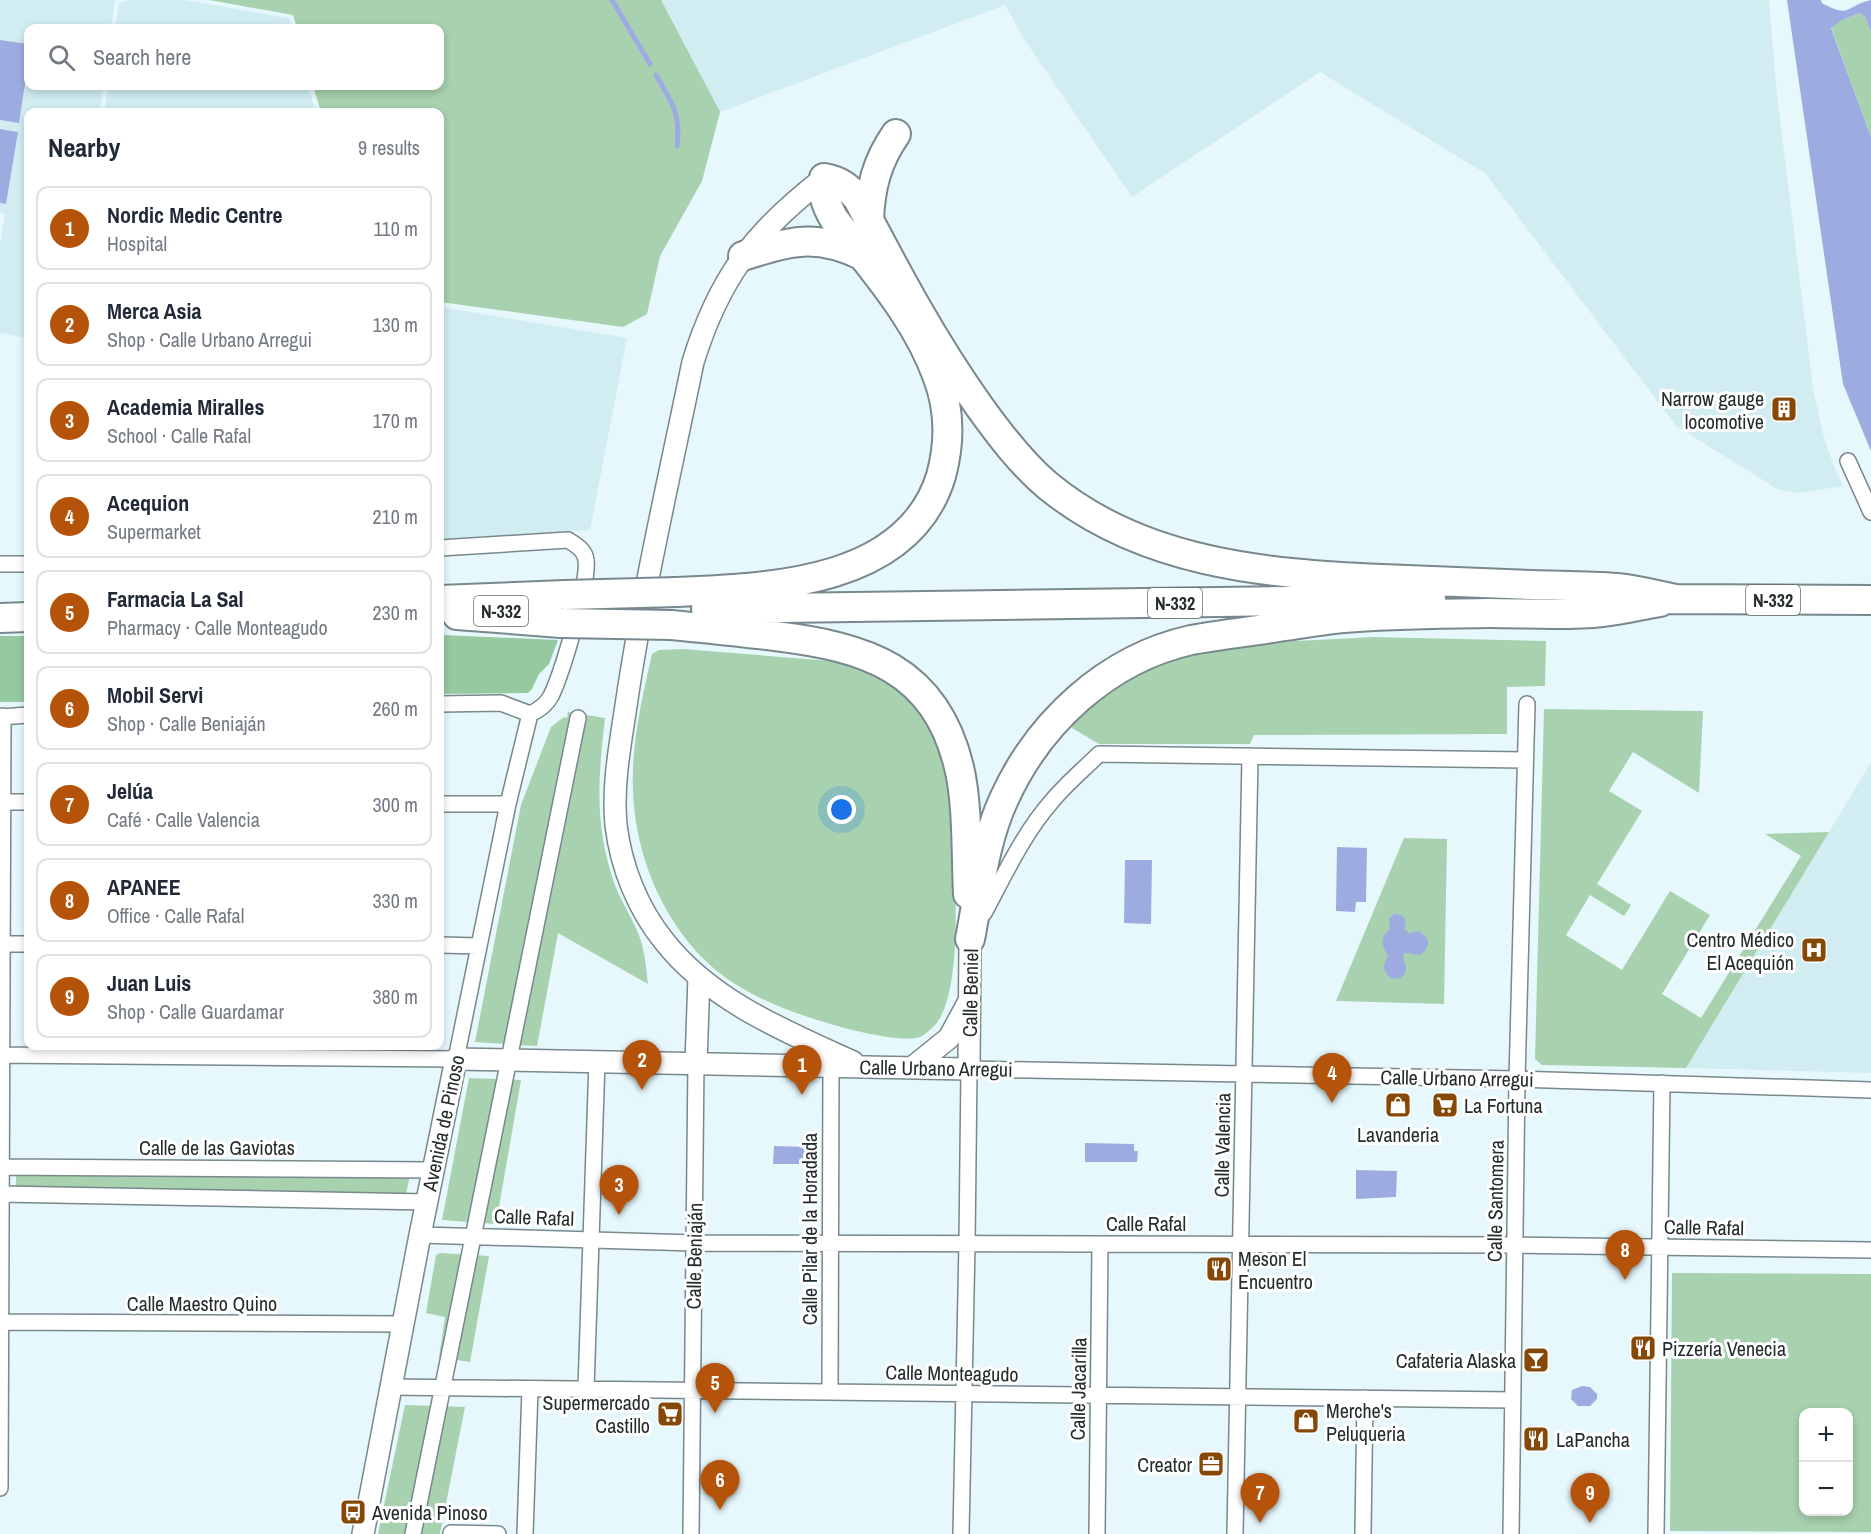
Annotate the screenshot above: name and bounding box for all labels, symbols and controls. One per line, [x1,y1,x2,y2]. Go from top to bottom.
search box [24,24,444,90]
icon: search [45,41,78,74]
text: Search here [93,42,191,72]
text: Nearby [48,130,120,165]
text: 9 results [358,134,420,161]
text: Nordic Medic Centre [107,200,282,230]
text: 1 [65,215,74,242]
text: 110 m [374,215,418,242]
text: Hospital [107,230,167,257]
text: Merca Asia [107,296,202,326]
text: 2 [65,311,74,338]
text: 130 m [372,311,418,338]
text: Shop · Calle Urbano Arregui [107,326,312,353]
place label: Narrow gauge locomotive [1661,385,1764,435]
text: Academia Miralles [107,392,264,422]
building icon: Narrow gauge locomotive [1769,394,1799,424]
text: 3 [65,407,74,434]
text: 170 m [372,407,418,434]
text: School · Calle Rafal [107,422,251,449]
text: Acequion [107,488,189,518]
text: 4 [65,503,74,530]
text: 210 m [372,503,418,530]
text: Supermarket [107,518,201,545]
text: Farmacia La Sal [107,584,244,614]
road number: N-332 [1746,585,1800,615]
road number: N-332 [1148,588,1202,618]
road number: N-332 [474,596,528,626]
text: 5 [65,599,74,626]
text: 230 m [372,599,418,626]
text: Pharmacy · Calle Monteagudo [107,614,328,641]
text: Mobil Servi [107,680,203,710]
text: 6 [65,695,74,722]
text: 260 m [372,695,418,722]
text: Shop · Calle Beniaján [107,710,266,737]
text: Jelúa [107,776,153,806]
text: 7 [65,791,74,818]
text: 300 m [372,791,418,818]
your location [827,795,856,824]
text: Café · Calle Valencia [107,806,260,833]
text: APANEE [107,872,181,902]
text: 8 [65,887,74,914]
text: 330 m [372,887,418,914]
text: Office · Calle Rafal [107,902,244,929]
place label: Centro Médico El Acequión [1686,926,1794,976]
hospital icon: Centro Médico El Acequión [1799,935,1829,965]
street label: Calle Beniel [956,949,984,1037]
text: Juan Luis [107,968,191,998]
text: 9 [65,983,74,1010]
text: 380 m [372,983,418,1010]
text: Shop · Calle Guardamar [107,998,284,1025]
pin: 2 [622,1040,662,1090]
pin: 1 [782,1046,822,1095]
street label: Avenida de Pinoso [415,1053,471,1194]
street label: Calle Urbano Arregui [859,1053,1013,1083]
pin: 4 [1312,1054,1352,1103]
street label: Calle Urbano Arregui [1380,1063,1534,1093]
shop icon: Lavanderia [1383,1090,1413,1120]
supermarket icon: La Fortuna [1430,1090,1460,1120]
street label: Calle Valencia [1208,1092,1236,1198]
place label: La Fortuna [1464,1092,1543,1119]
place label: Lavanderia [1357,1121,1439,1148]
street label: Calle Pilar de la Horadada [796,1133,823,1325]
street label: Calle de las Gaviotas [139,1134,295,1161]
street label: Calle Santomera [1480,1140,1510,1262]
pin: 3 [600,1166,638,1215]
street label: Calle Rafal [493,1202,575,1232]
street label: Calle Beniaján [680,1202,708,1310]
street label: Calle Rafal [1106,1210,1186,1237]
street label: Calle Rafal [1664,1213,1744,1241]
pin: 8 [1606,1230,1644,1280]
place label: Meson El Encuentro [1238,1245,1313,1295]
restaurant icon: Meson El Encuentro [1204,1254,1234,1284]
street label: Calle Maestro Quino [127,1290,277,1317]
restaurant icon: Pizzería Venecia [1628,1333,1658,1363]
place label: Pizzería Venecia [1662,1335,1786,1362]
street label: Calle Jacarilla [1064,1337,1092,1441]
bar icon: Cafateria Alaska [1521,1345,1551,1375]
place label: Cafateria Alaska [1396,1347,1516,1374]
street label: Calle Monteagudo [885,1358,1019,1388]
pin: 5 [696,1364,734,1413]
place label: Supermercado Castillo [542,1389,650,1439]
place label: Merche's Peluqueria [1326,1397,1405,1447]
supermarket icon: Supermercado Castillo [655,1399,685,1429]
shop icon: Merche's Peluqueria [1291,1406,1321,1436]
map controls [1799,1408,1853,1516]
button: + [1799,1408,1853,1462]
restaurant icon: LaPancha [1521,1424,1551,1454]
place label: LaPancha [1556,1426,1630,1453]
office icon: Creator [1196,1449,1226,1479]
place label: Creator [1137,1451,1193,1478]
pin: 6 [700,1460,740,1510]
button: − [1799,1462,1853,1516]
pin: 7 [1240,1474,1280,1523]
pin: 9 [1570,1474,1610,1523]
bus stop icon: Avenida Pinoso [338,1497,368,1527]
place label: Avenida Pinoso [371,1499,488,1526]

